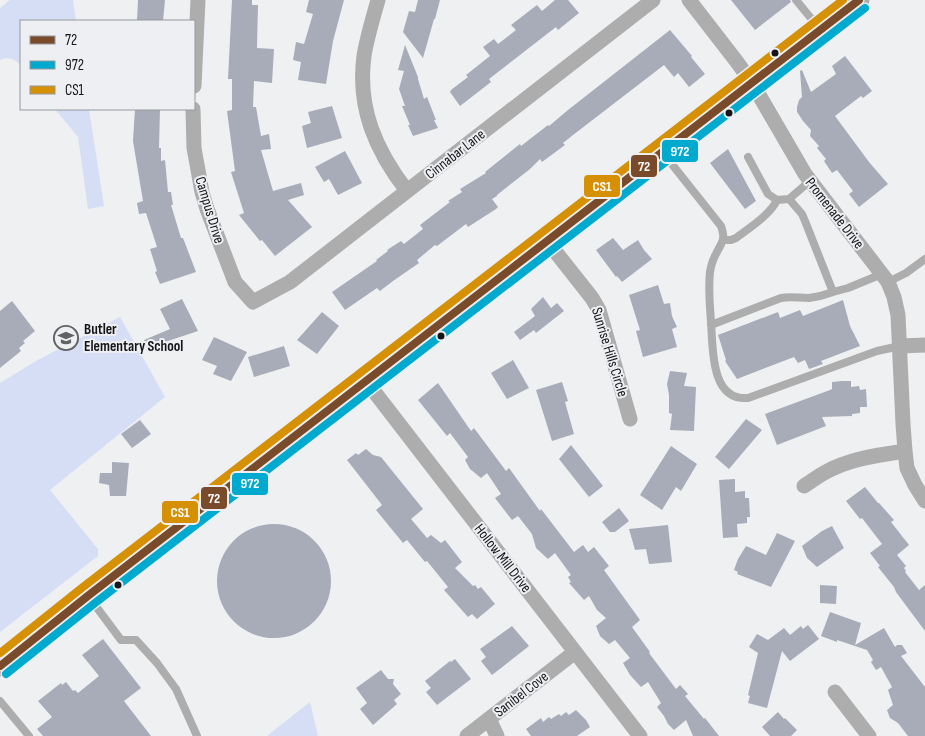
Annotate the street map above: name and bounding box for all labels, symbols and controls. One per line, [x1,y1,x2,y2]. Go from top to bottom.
legend [20,20,195,110]
text: 72 [65,31,77,50]
unlabelled marker [770,48,780,58]
text: 972 [65,56,84,75]
text: CS1 [65,81,85,100]
unlabelled marker [724,108,734,118]
street label: Cinnabar Lane [421,125,489,184]
line badge: 972 [661,139,699,163]
text: 972 [671,143,689,160]
line badge: 72 [630,154,658,178]
text: 72 [638,158,650,175]
street label: Campus Drive [190,174,229,246]
line badge: CS1 [583,174,621,198]
street label: Promenade Drive [801,174,868,253]
text: CS1 [593,178,612,195]
street label: Sunrise Hills Circle [587,305,632,399]
place label: Butler Elementary School [84,320,183,356]
school or university icon: Butler Elementary School [53,325,79,351]
unlabelled marker [436,331,446,341]
line badge: 972 [231,472,269,496]
text: 972 [241,475,259,492]
line badge: 72 [200,486,228,510]
text: 72 [208,490,220,507]
line badge: CS1 [161,500,199,524]
text: CS1 [171,504,190,521]
street label: Hollow Mill Drive [470,520,535,597]
unlabelled marker [113,580,123,590]
street label: Sanibel Cove [490,667,552,722]

